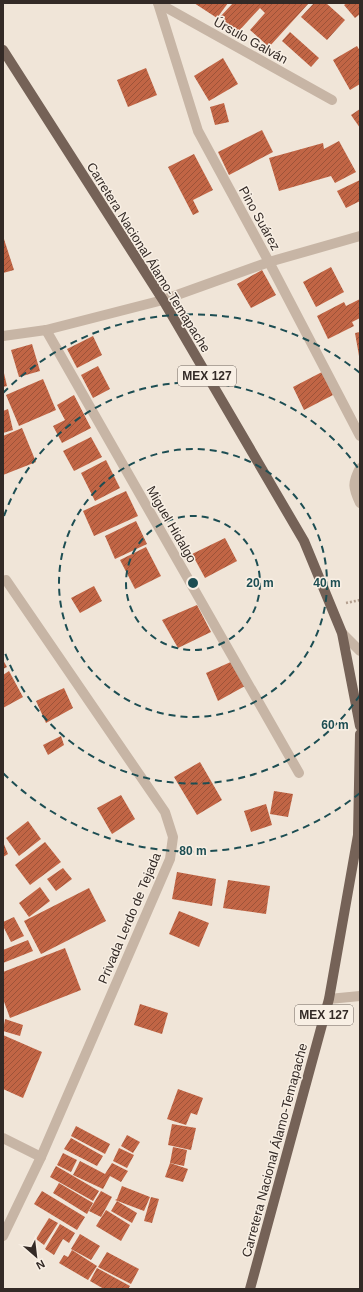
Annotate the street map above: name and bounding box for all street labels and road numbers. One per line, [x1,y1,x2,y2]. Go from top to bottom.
street label: Úrsulo Galván [211,14,290,67]
street label: Carretera Nacional Álamo-Temapache [84,160,214,355]
street label: Pino Suárez [236,184,283,253]
road number: MEX 127 [178,366,236,386]
street label: Miguel Hidalgo [144,483,200,565]
street label: Privada Lerdo de Tejada [95,850,164,986]
road number: MEX 127 [295,1005,353,1025]
street label: Carretera Nacional Álamo-Temapache [239,1041,310,1259]

